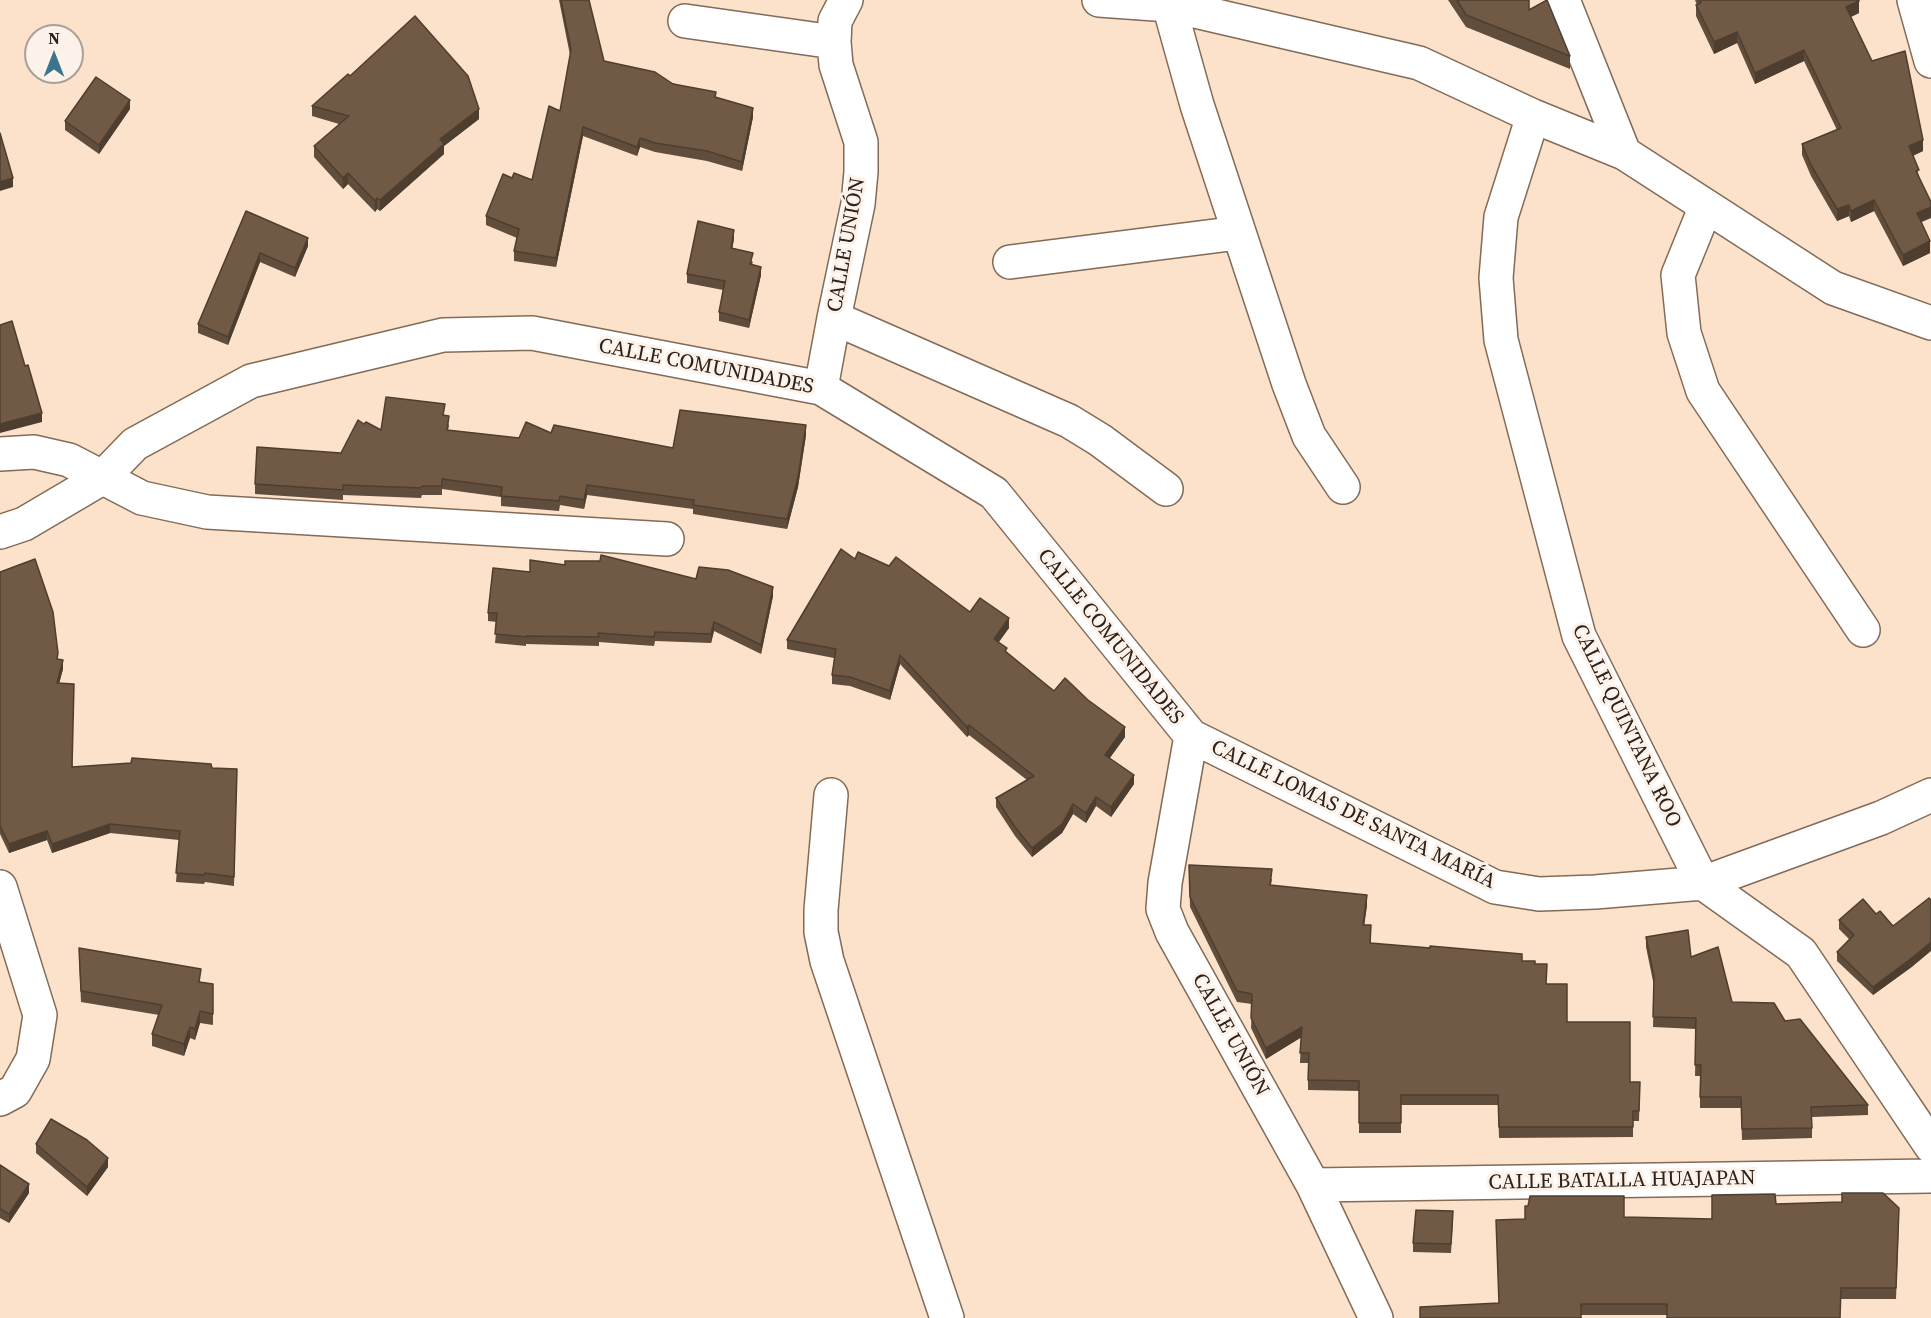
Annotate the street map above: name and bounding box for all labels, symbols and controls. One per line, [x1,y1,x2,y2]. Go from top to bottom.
north arrow [24,24,84,84]
text: N [48,27,60,49]
street label: CALLE UNIÓN [823,176,871,314]
street label: CALLE COMUNIDADES [596,334,816,400]
street label: CALLE COMUNIDADES [1031,544,1189,730]
street label: CALLE QUINTANA ROO [1566,620,1686,832]
street label: CALLE LOMAS DE SANTA MARÍA [1207,735,1499,895]
street label: CALLE UNIÓN [1186,969,1274,1101]
street label: CALLE BATALLA HUAJAPAN [1488,1166,1756,1196]

